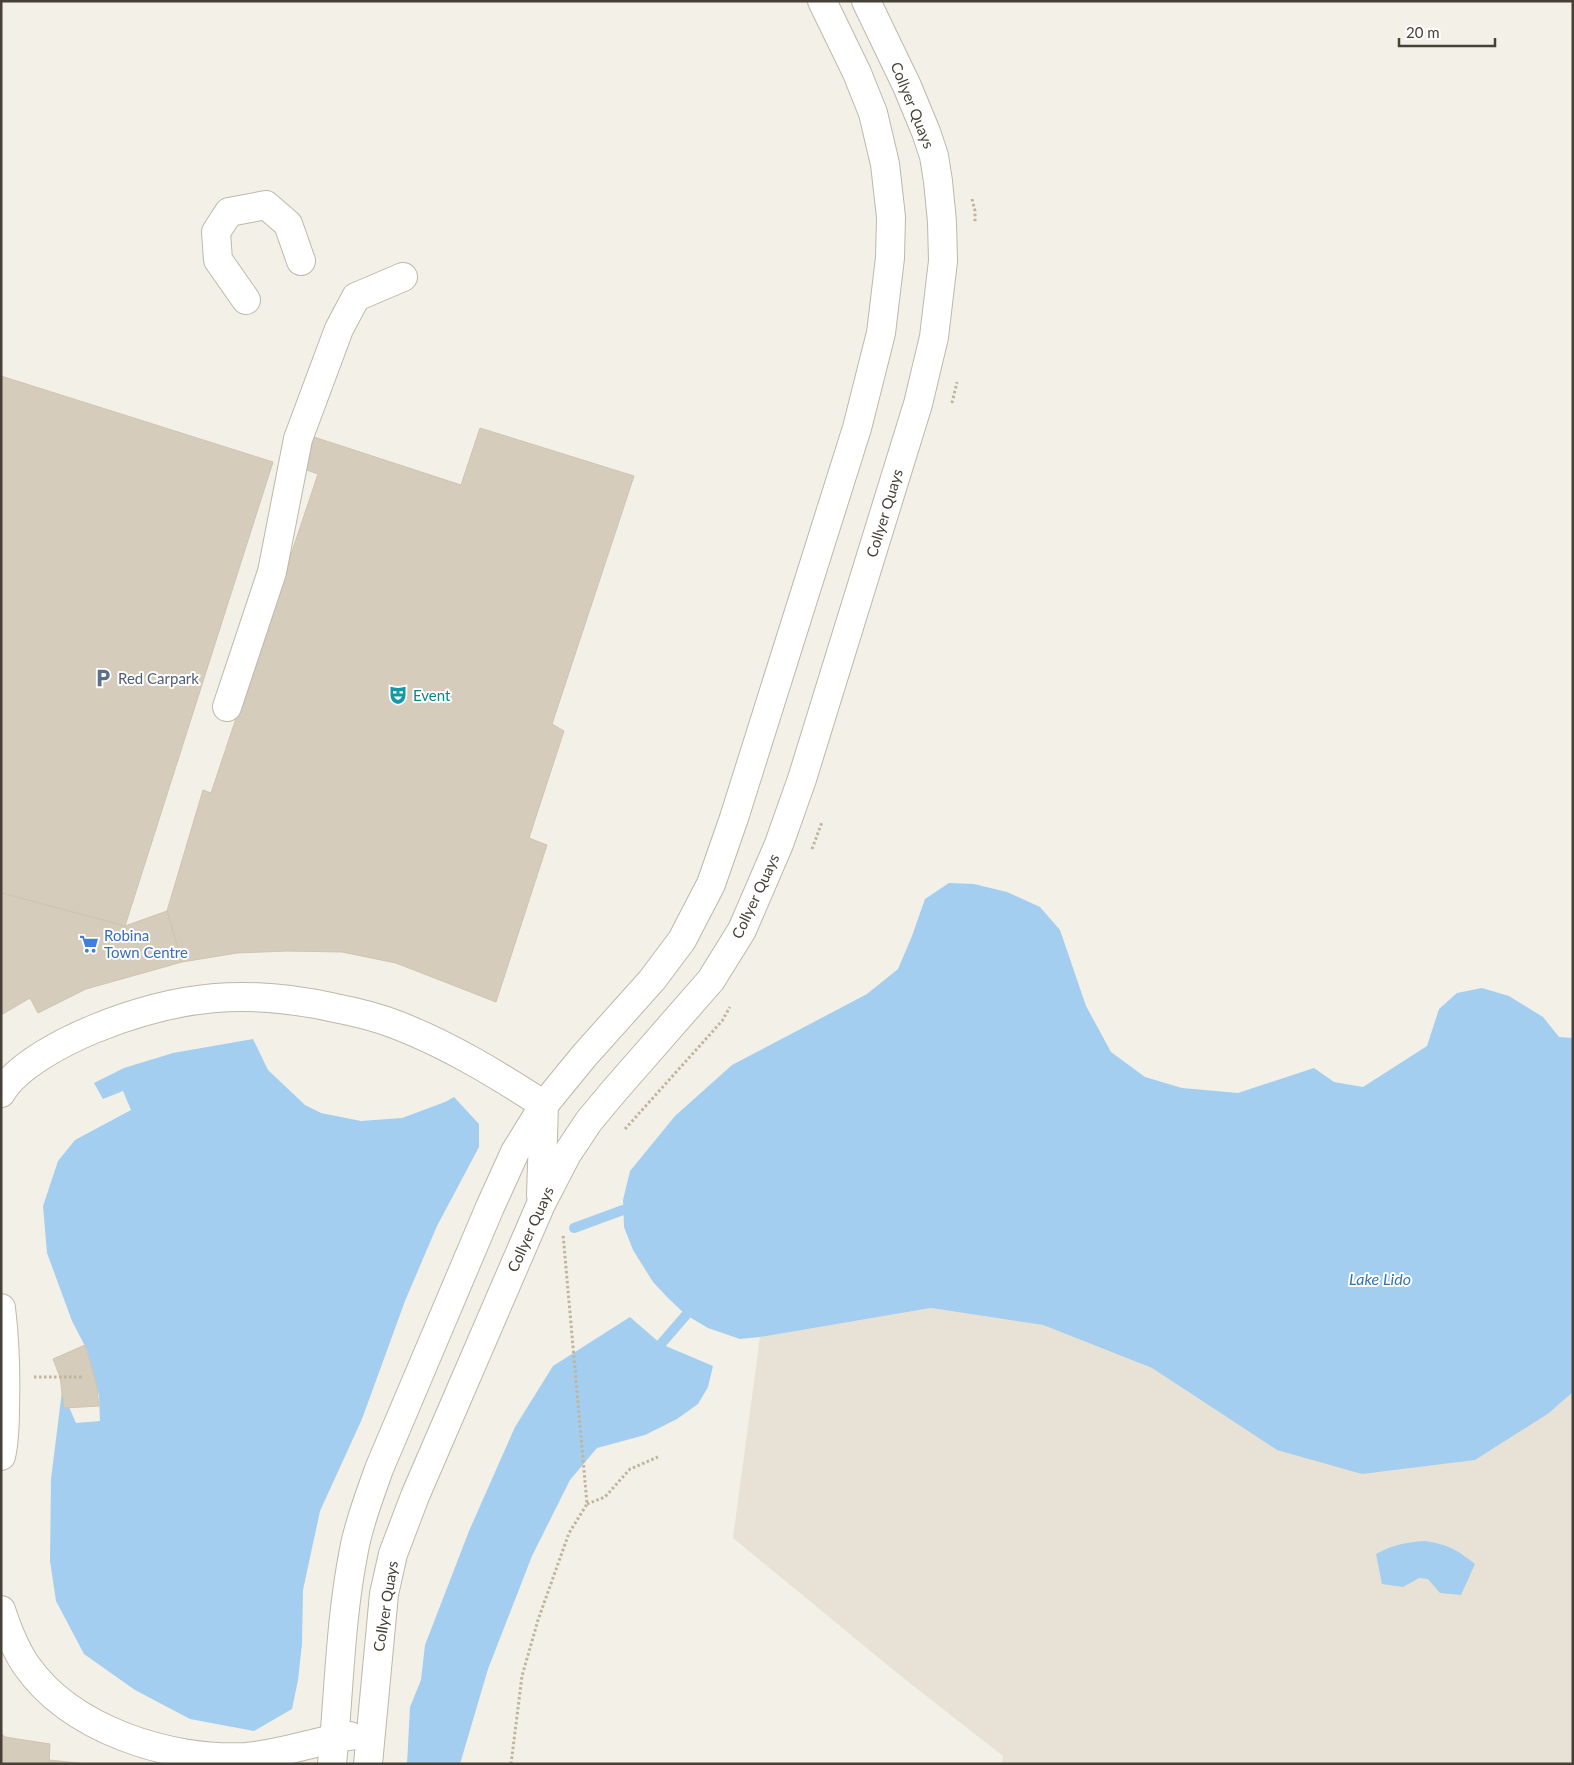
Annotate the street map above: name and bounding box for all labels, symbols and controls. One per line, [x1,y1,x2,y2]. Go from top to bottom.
scale bar [1399,15,1495,47]
text: 20 m [1406,23,1440,41]
street label: Collyer Quays [888,59,938,151]
street label: Collyer Quays [862,467,906,559]
parking icon: Red Carpark [92,667,114,689]
place label: Red Carpark [118,669,199,687]
theatre icon: Event [387,684,409,706]
place label: Event [413,686,451,704]
street label: Collyer Quays [728,851,782,941]
place label: Robina Town Centre [104,926,188,961]
supermarket icon: Robina Town Centre [78,933,100,955]
street label: Collyer Quays [503,1184,557,1274]
water label: Lake Lido [1349,1269,1411,1288]
street label: Collyer Quays [369,1559,401,1653]

